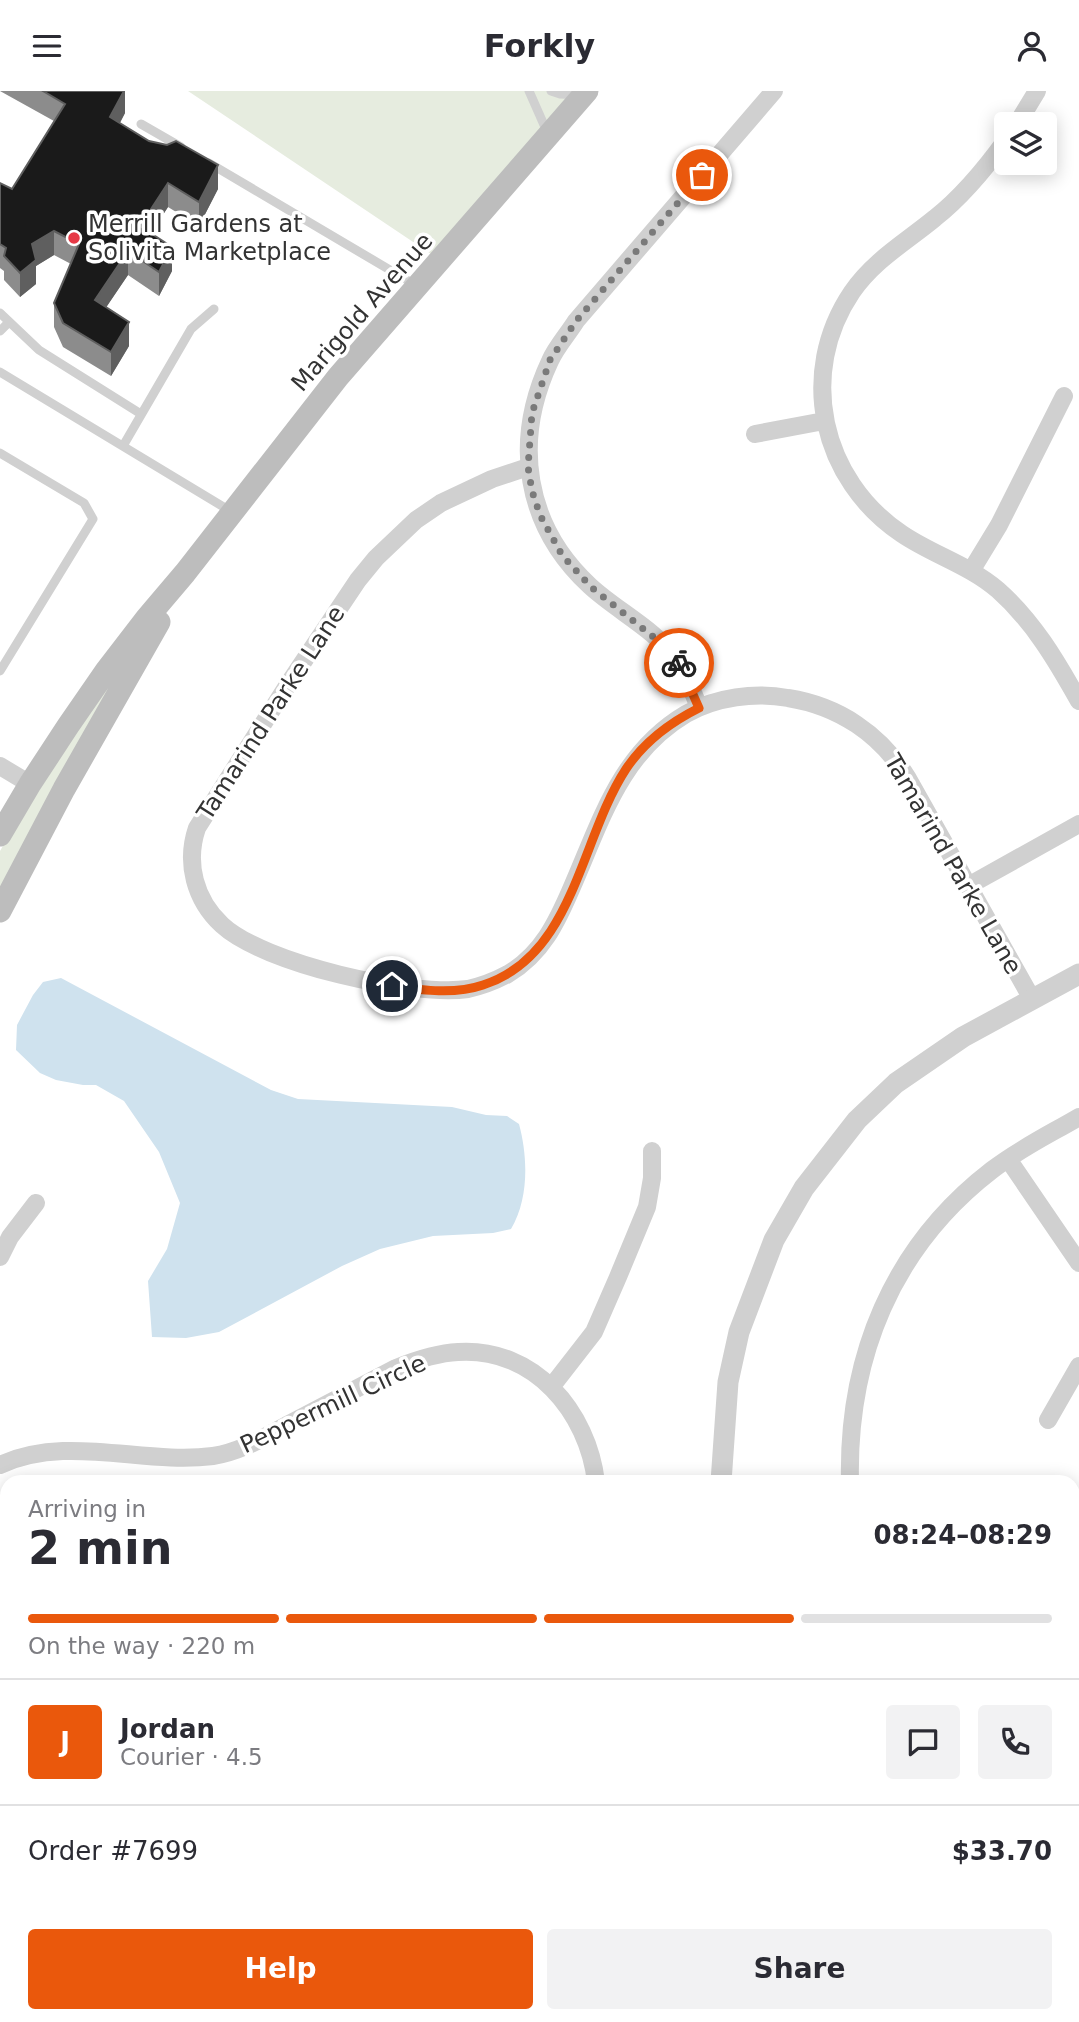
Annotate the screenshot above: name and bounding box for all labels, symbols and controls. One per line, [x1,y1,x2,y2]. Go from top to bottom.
icon: menu [28,27,66,65]
text: Forkly [484,27,595,65]
icon: person [1013,27,1051,65]
map controls [994,112,1057,175]
button: layers [994,112,1057,175]
pin [672,145,732,205]
icon: bag [683,156,721,194]
place label: Merrill Gardens at Solivita Marketplace [88,210,331,266]
street label: Marigold Avenue [286,227,438,397]
marker: Merrill Gardens at Solivita Marketplace [66,230,82,246]
street label: Tamarind Parke Lane [191,601,351,826]
courier [644,628,714,698]
icon: bike [660,644,698,682]
street label: Tamarind Parke Lane [878,748,1028,979]
pin [362,956,422,1016]
icon: home [373,967,411,1005]
street label: Peppermill Circle [236,1349,430,1459]
text: Arriving in [28,1496,146,1522]
text: 08:24–08:29 [873,1520,1052,1550]
text: 2 min [28,1521,172,1575]
text: On the way · 220 m [28,1633,255,1659]
button: chat [886,1705,960,1779]
button: phone [978,1705,1052,1779]
text: Jordan [120,1714,215,1744]
text: J [60,1727,70,1757]
text: Courier · 4.5 [120,1744,263,1770]
text: Order #7699 [28,1836,198,1866]
text: $33.70 [952,1836,1052,1866]
button: Help [28,1929,533,2009]
button: Share [547,1929,1052,2009]

